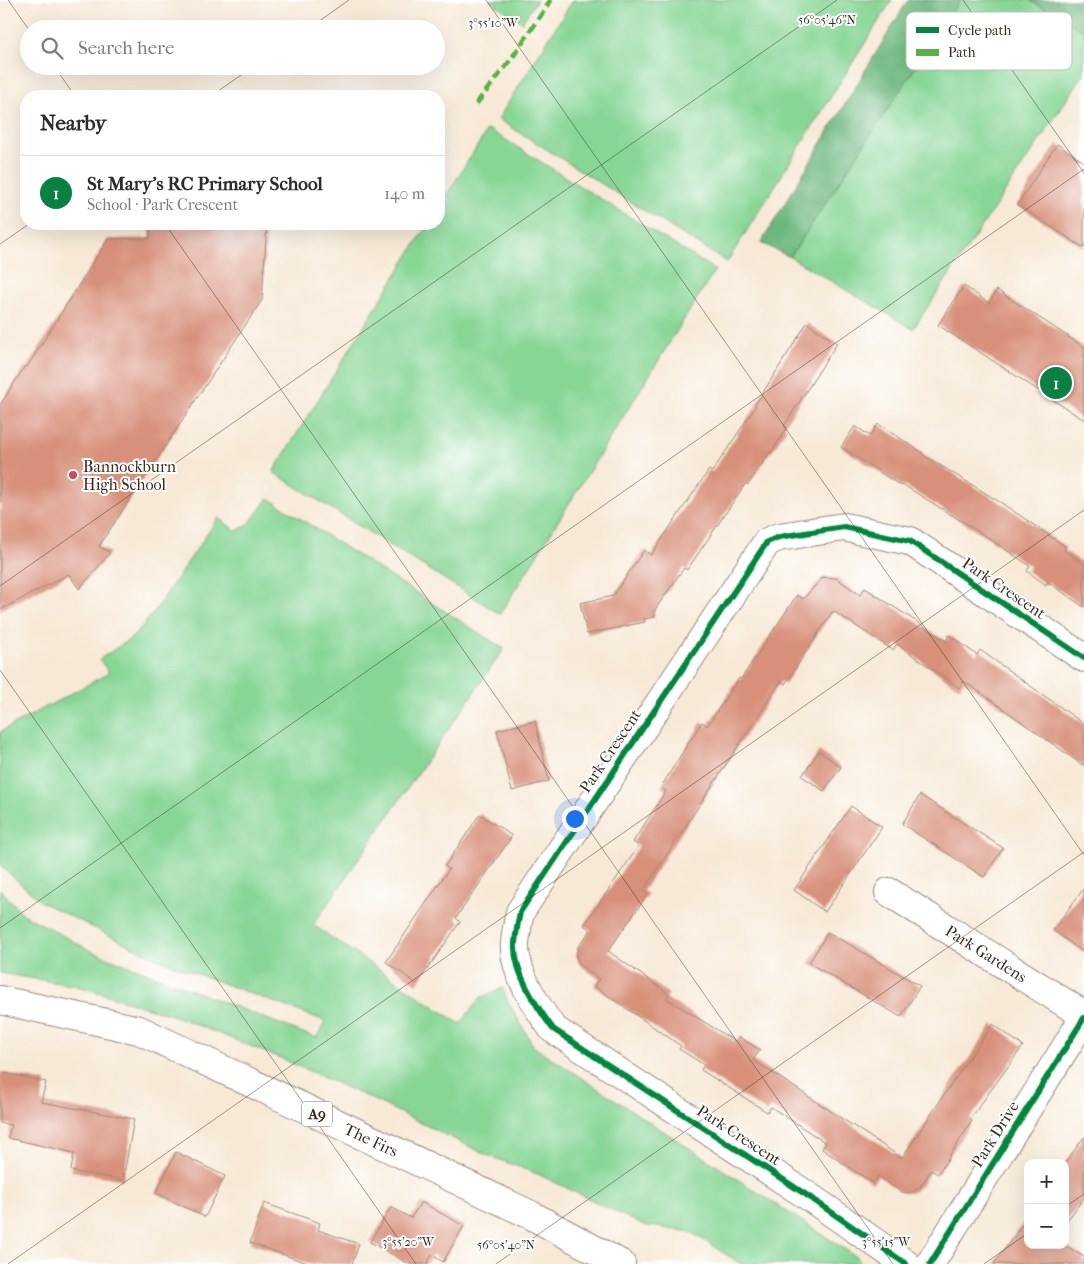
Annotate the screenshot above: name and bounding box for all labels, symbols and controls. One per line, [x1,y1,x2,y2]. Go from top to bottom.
legend [906,12,1072,70]
text: 56°05'46"N [798,13,856,27]
text: 3°55'10"W [468,16,519,30]
search box [20,20,445,75]
text: Cycle path [948,22,1012,39]
icon: search [38,34,66,62]
text: Search here [78,37,174,59]
text: Path [948,44,976,61]
text: Nearby [40,111,106,135]
text: St Mary's RC Primary School [87,173,323,195]
text: 1 [53,184,59,203]
text: 140 m [384,184,425,203]
text: School · Park Crescent [87,195,238,214]
pin: 1 [1040,364,1072,402]
place label: Bannockburn High School [83,457,177,494]
marker: Bannockburn High School [67,469,79,481]
street label: Park Crescent [959,553,1049,623]
street label: Park Crescent [575,706,645,796]
your location [562,806,588,832]
street label: Park Gardens [942,921,1031,986]
street label: Park Drive [967,1097,1023,1171]
street label: Park Crescent [693,1101,785,1169]
road number: A9 [302,1102,332,1126]
street label: The Firs [341,1119,401,1160]
map controls [1024,1159,1069,1249]
button: + [1024,1159,1069,1204]
button: − [1024,1204,1069,1249]
text: 3°55'20"W [382,1235,435,1249]
text: 3°55'15"W [862,1235,911,1249]
text: 56°05'40"N [477,1238,535,1252]

